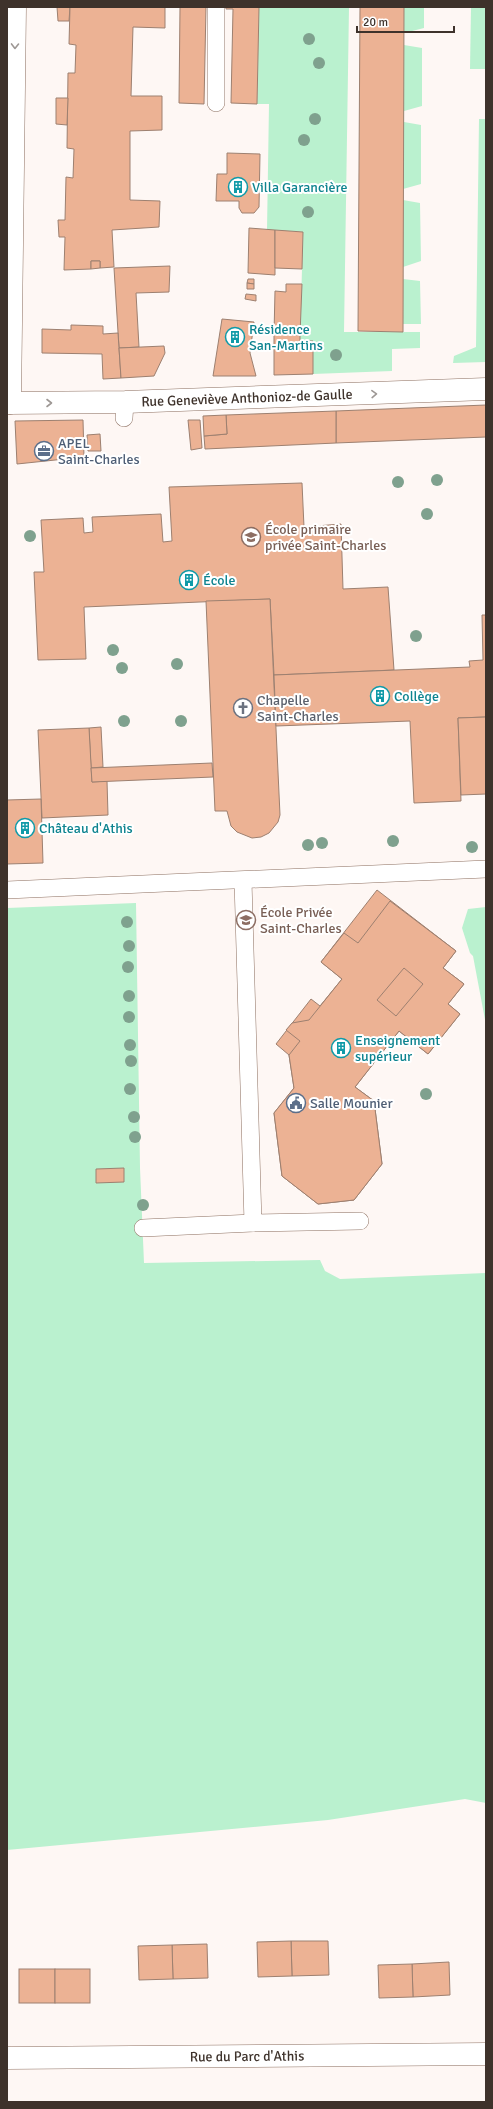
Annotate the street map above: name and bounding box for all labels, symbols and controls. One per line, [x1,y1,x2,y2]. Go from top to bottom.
scale bar [357,8,454,34]
text: 20 m [363,15,388,30]
one-way arrow [11,43,19,49]
building icon: Villa Garancière [227,176,249,198]
place label: Villa Garancière [252,179,347,196]
place label: Résidence San-Martins [249,321,323,354]
building icon: Résidence San-Martins [224,326,246,348]
street label: Rue Geneviève Anthonioz-de Gaulle [141,385,353,410]
one-way arrow [371,390,377,398]
one-way arrow [46,399,52,407]
place label: APEL Saint-Charles [58,435,140,468]
office icon: APEL Saint-Charles [33,440,55,462]
place label: École primaire privée Saint-Charles [265,521,386,554]
school or university icon: École primaire privée Saint-Charles [240,526,262,548]
building icon: École [178,569,200,591]
place label: École [203,572,236,589]
building icon: Collège [369,685,391,707]
place label: Collège [394,688,439,705]
place label: Chapelle Saint-Charles [257,692,339,725]
church icon: Chapelle Saint-Charles [232,697,254,719]
building icon: Château d'Athis [14,817,36,839]
place label: Château d'Athis [39,820,133,837]
place label: École Privée Saint-Charles [260,904,342,937]
school or university icon: École Privée Saint-Charles [235,909,257,931]
place label: Enseignement supérieur [355,1032,440,1065]
building icon: Enseignement supérieur [330,1037,352,1059]
public building icon: Salle Mounier [285,1092,307,1114]
place label: Salle Mounier [310,1095,394,1112]
street label: Rue du Parc d'Athis [190,2047,304,2065]

